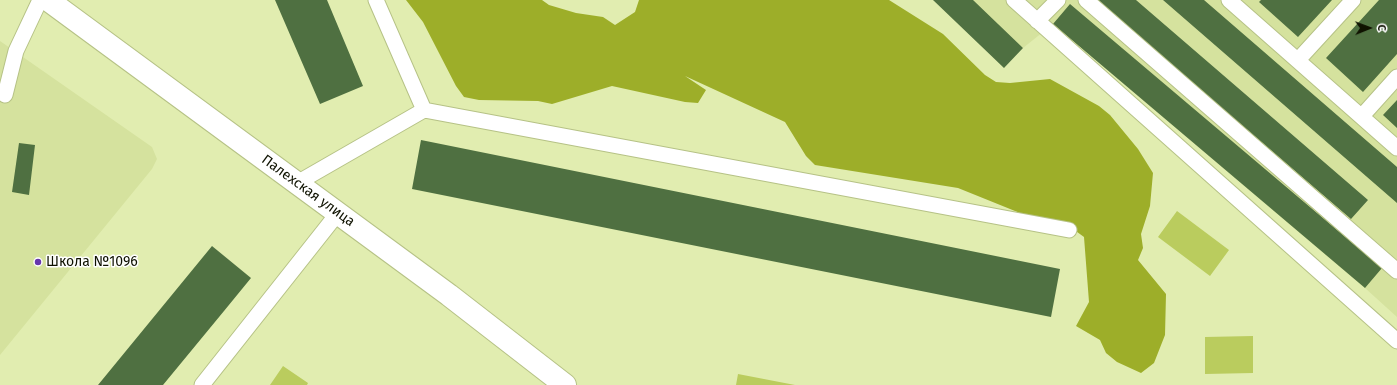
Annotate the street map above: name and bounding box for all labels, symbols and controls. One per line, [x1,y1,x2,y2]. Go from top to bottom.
north arrow [1349,8,1389,48]
text: С [1375,24,1388,31]
street label: Палехская улица [258,152,358,230]
place label: Школа №1096 [46,254,138,270]
marker: Школа №1096 [33,257,43,267]

